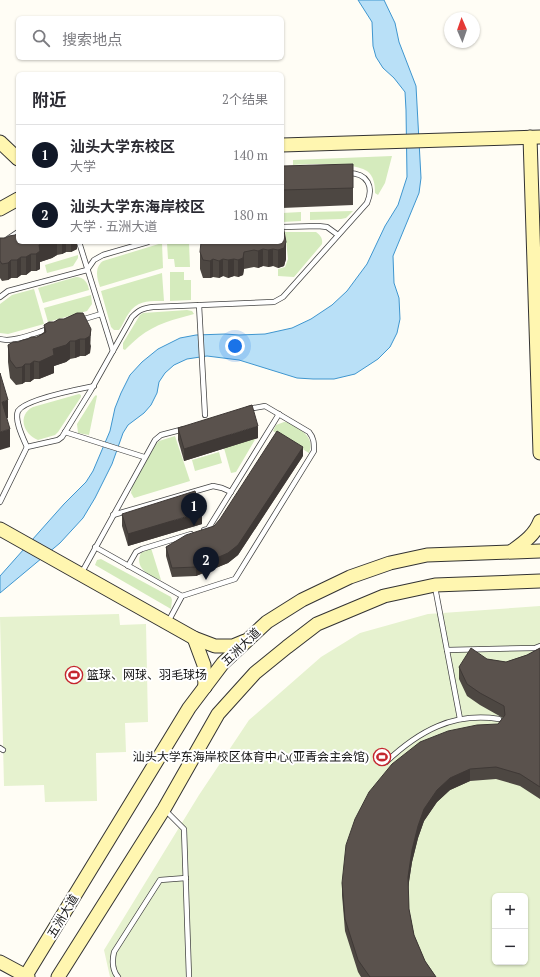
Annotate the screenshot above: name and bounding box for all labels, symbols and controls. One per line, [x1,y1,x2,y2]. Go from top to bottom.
north arrow [444,12,480,48]
search box [16,16,284,60]
icon: search [30,27,52,49]
text: 搜索地点 [62,29,122,49]
text: 附近 [32,88,66,111]
text: 2个结果 [222,90,268,108]
text: 汕头大学东校区 [70,136,175,156]
text: 1 [41,146,49,164]
text: 140 m [233,146,268,164]
text: 大学 [70,157,96,175]
text: 汕头大学东海岸校区 [70,196,205,216]
text: 2 [41,206,49,224]
text: 180 m [233,206,268,224]
text: 大学 · 五洲大道 [70,217,157,235]
your location [225,336,245,356]
pin: 1 [181,493,207,526]
pin: 2 [193,547,219,580]
street label: 五洲大道 [218,625,263,669]
sports icon: 篮球、网球、羽毛球场 [64,665,84,685]
place label: 篮球、网球、羽毛球场 [87,667,207,682]
sports icon: 汕头大学东海岸校区体育中心(亚青会主会馆) [372,747,392,767]
place label: 汕头大学东海岸校区体育中心(亚青会主会馆) [133,749,369,764]
street label: 五洲大道 [44,891,81,940]
map controls [492,893,528,965]
button: + [492,893,528,929]
button: − [492,929,528,965]

